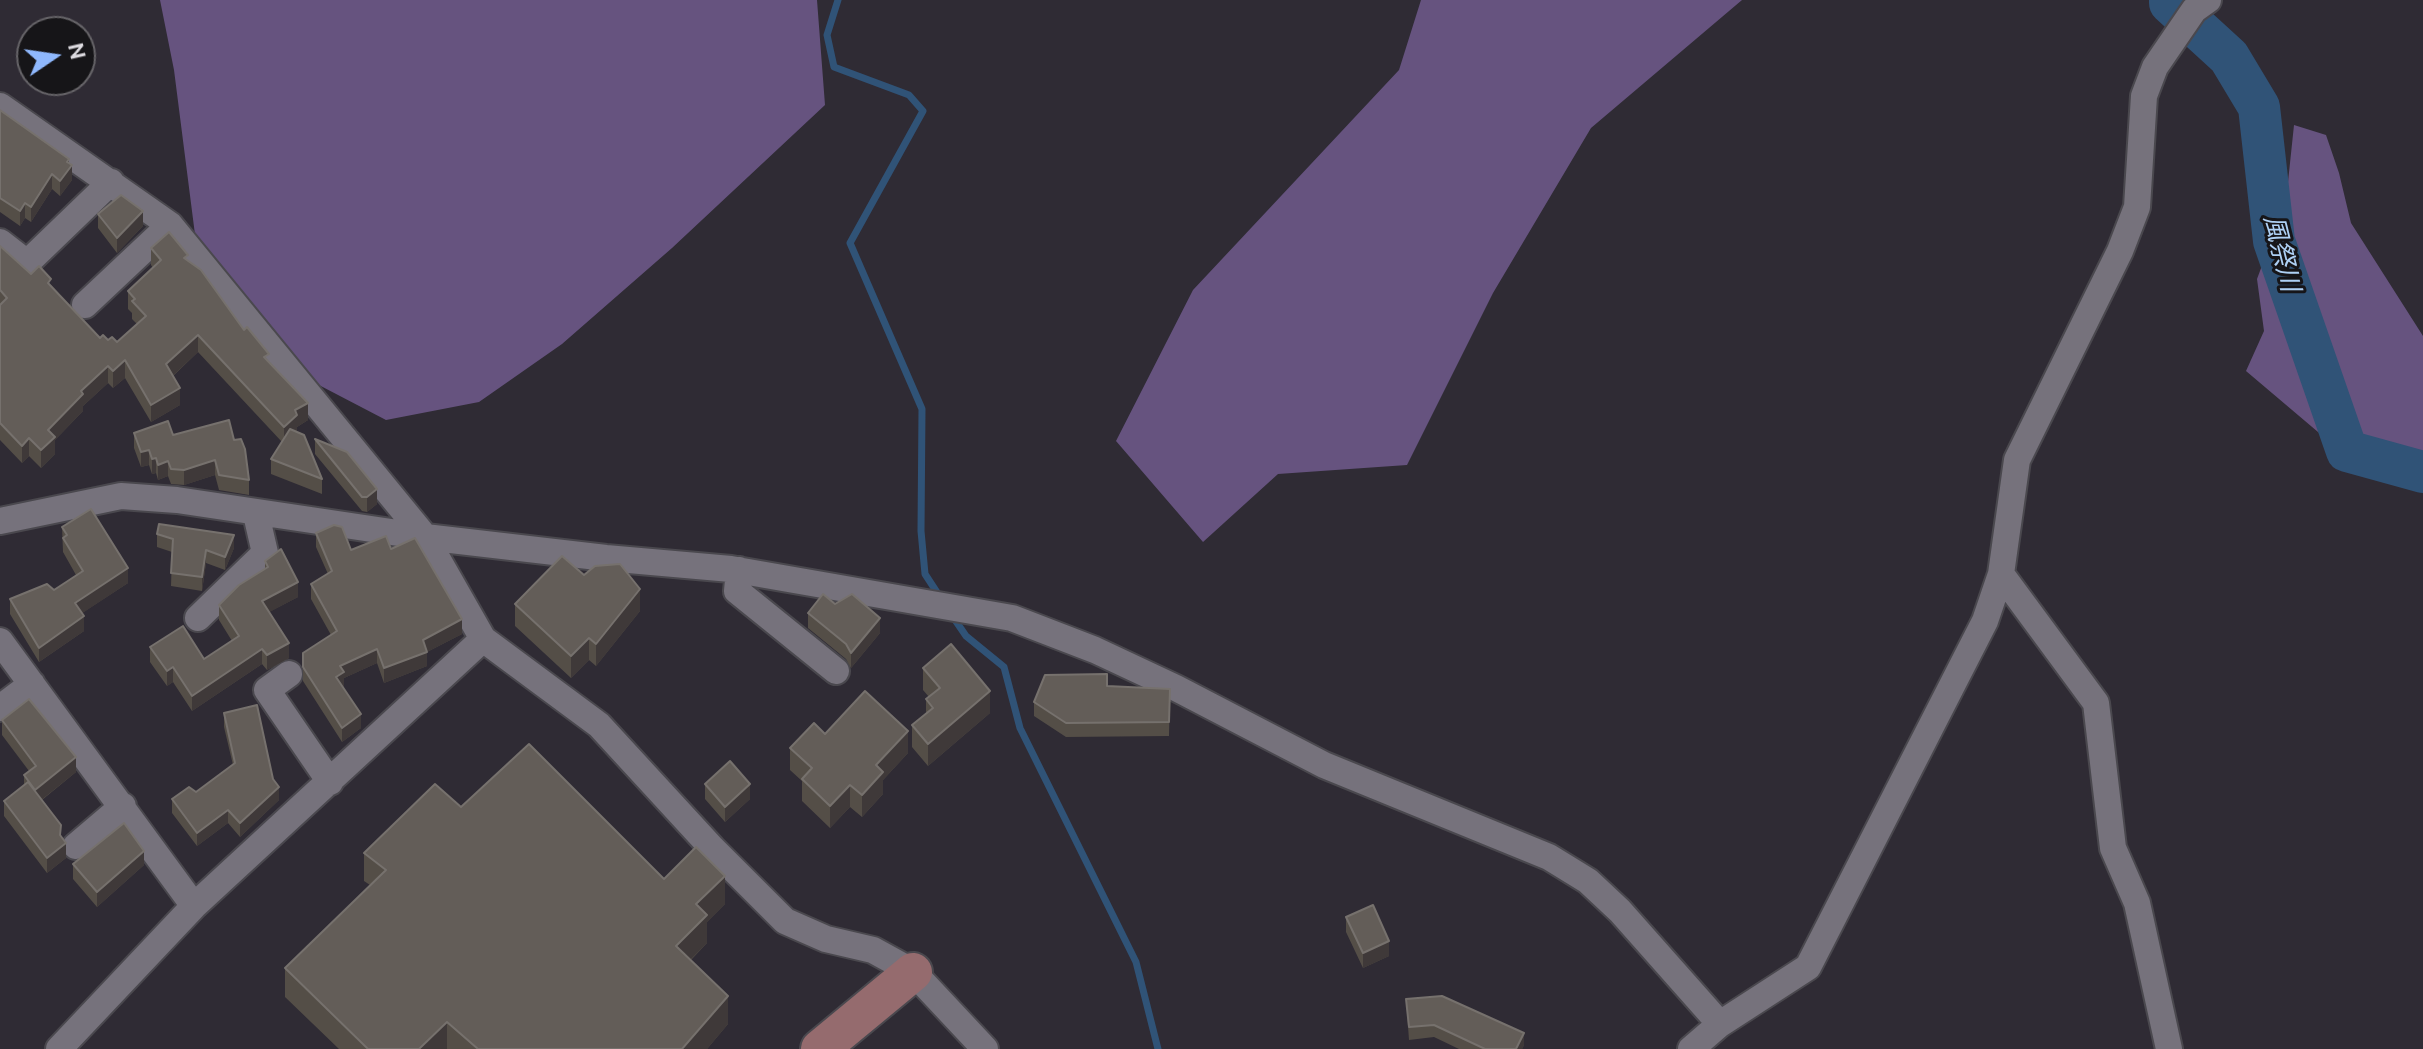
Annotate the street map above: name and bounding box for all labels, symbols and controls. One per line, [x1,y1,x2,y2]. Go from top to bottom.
north arrow [16,16,96,96]
text: N [64,40,92,62]
water label: 風祭川 [2257,211,2307,295]

